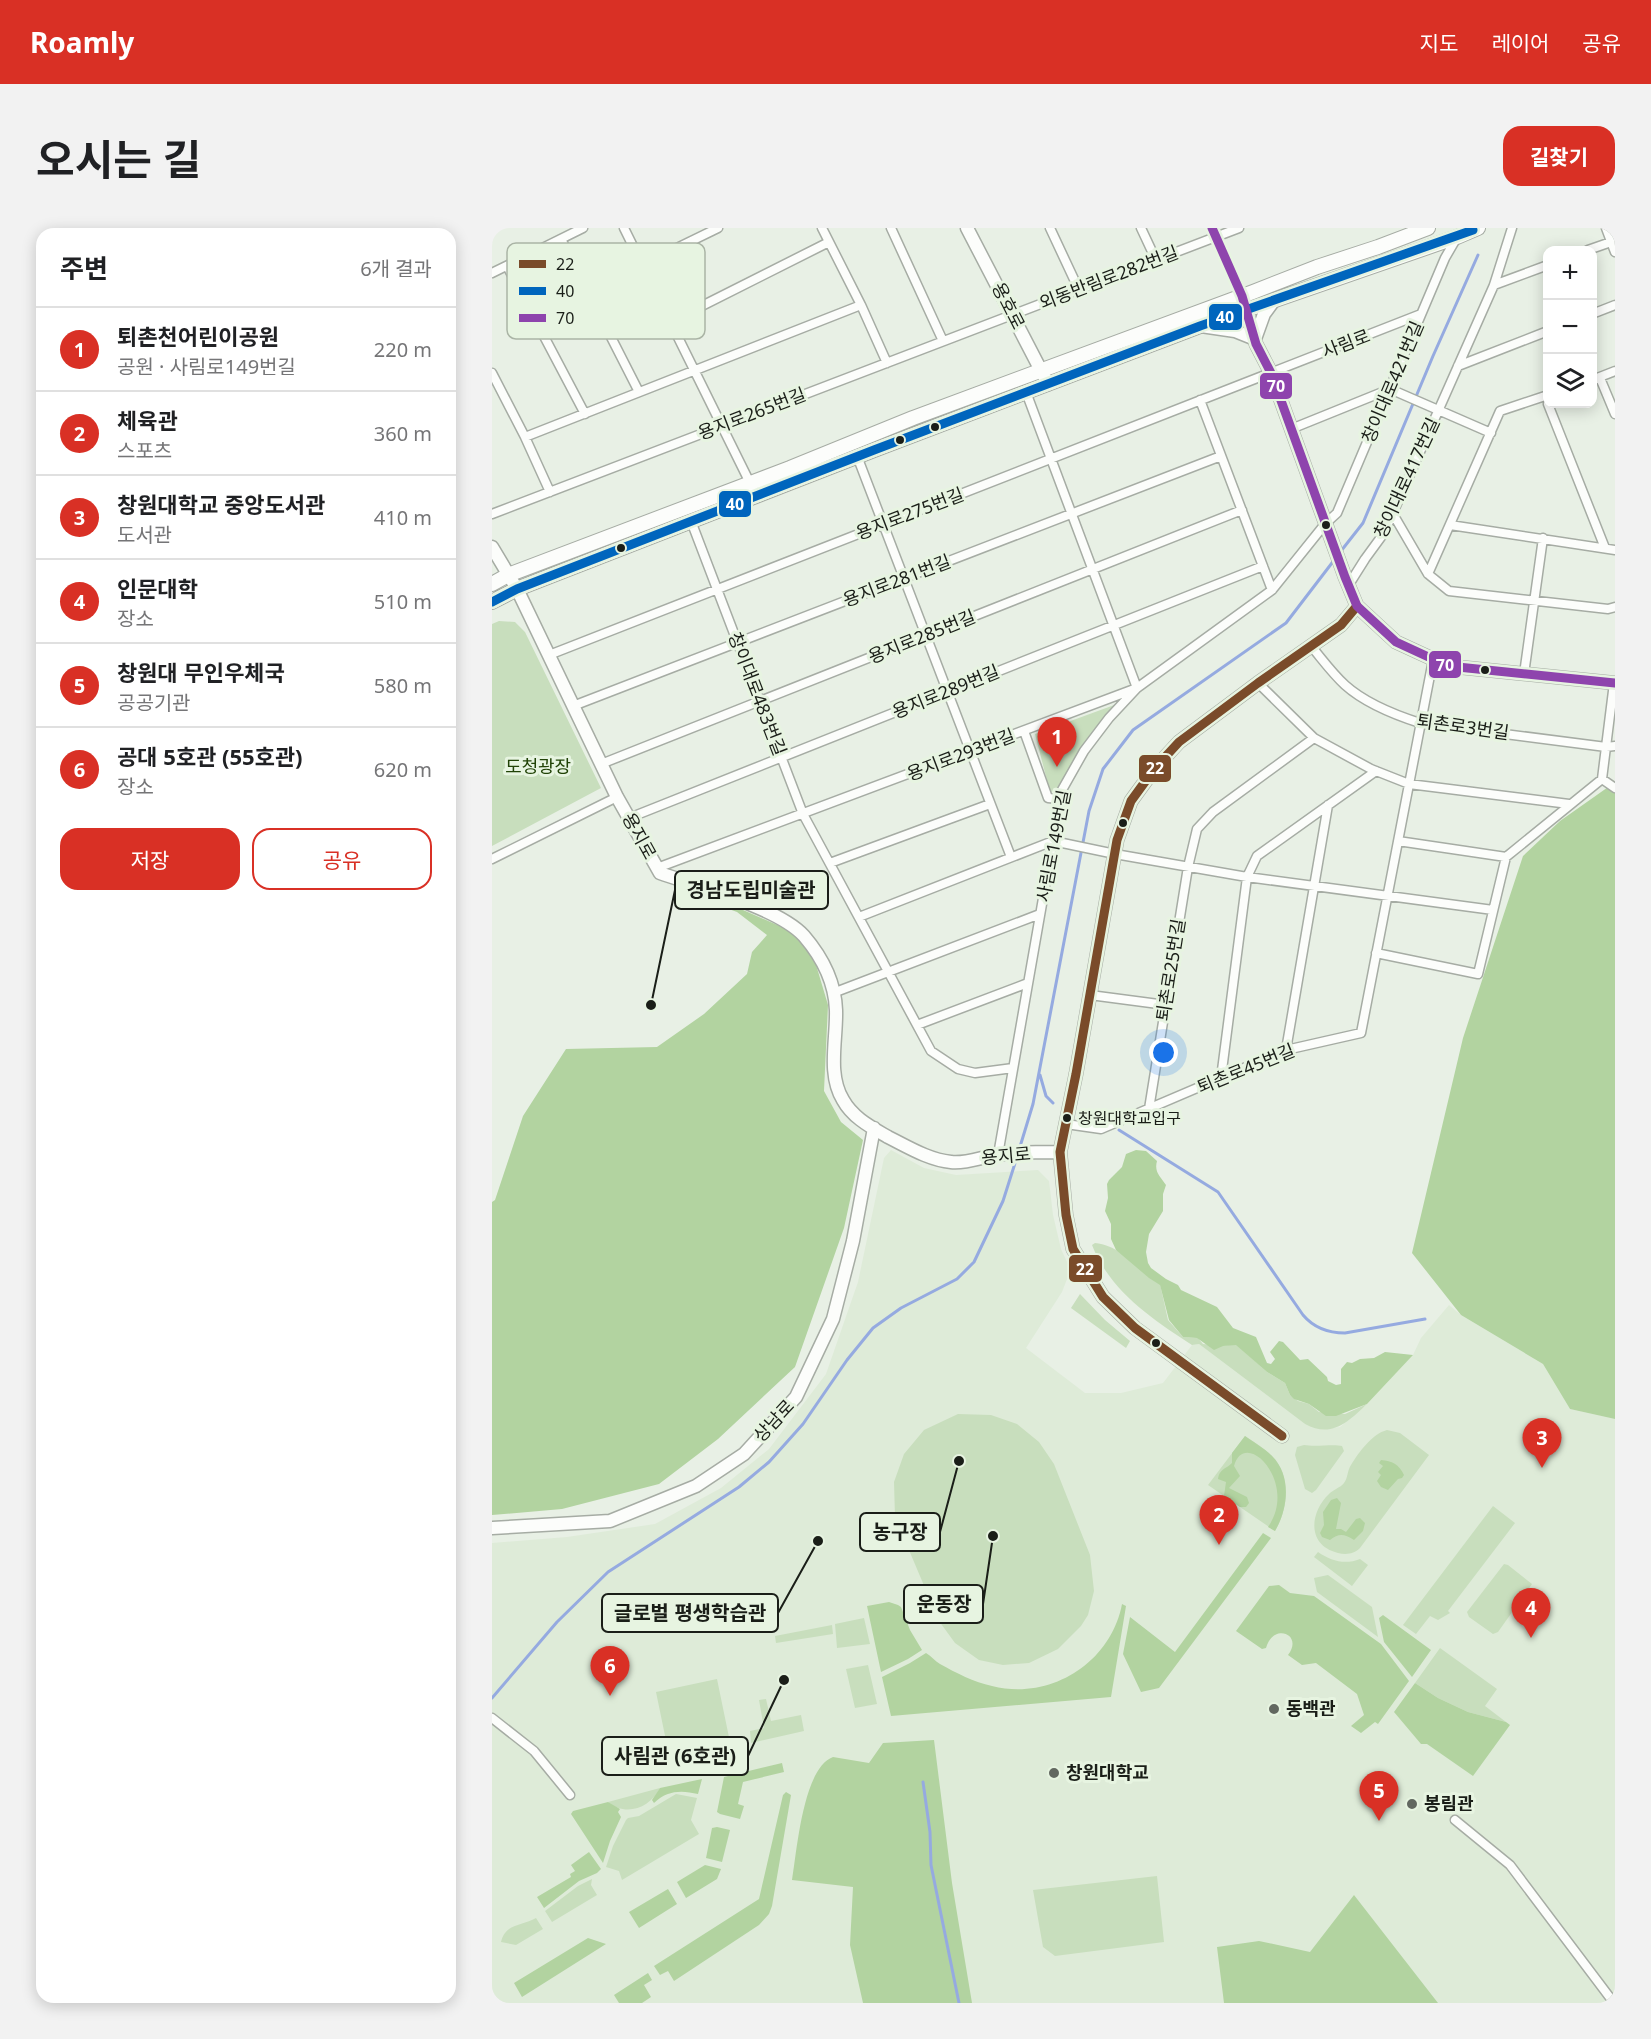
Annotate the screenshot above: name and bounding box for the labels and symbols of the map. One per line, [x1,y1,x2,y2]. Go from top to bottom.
street label: 외동반림로282번길 [1036,240,1181,315]
legend [507,243,705,339]
text: 22 [556,253,574,275]
street label: 용호로 [987,278,1031,333]
text: 40 [556,280,574,302]
line badge: 40 [1208,303,1243,331]
text: 40 [1216,306,1234,328]
text: 70 [556,307,574,329]
street label: 창이대로421번길 [1356,317,1429,446]
street label: 사림로 [1318,323,1373,363]
line badge: 70 [1259,372,1293,400]
text: 70 [1267,375,1285,397]
street label: 용지로265번길 [694,381,809,445]
street label: 창이대로417번길 [1368,413,1444,542]
unlabelled marker [929,421,941,433]
unlabelled marker [894,434,906,446]
street label: 용지로275번길 [852,481,967,545]
line badge: 40 [718,490,752,518]
text: 40 [726,493,744,515]
unlabelled marker [1320,519,1332,531]
unlabelled marker [615,542,627,554]
street label: 용지로281번길 [839,548,954,612]
street label: 용지로285번길 [864,604,979,668]
street label: 창이대로483번길 [723,629,792,759]
line badge: 70 [1428,650,1462,679]
text: 70 [1436,654,1454,676]
street label: 용지로289번길 [888,659,1003,723]
unlabelled marker [1479,664,1491,676]
street label: 퇴촌로3번길 [1415,708,1511,744]
pin: 1 [1038,718,1076,767]
street label: 용지로293번길 [903,722,1018,786]
park label: 도청광장 [505,754,571,778]
line badge: 22 [1138,754,1172,783]
text: 22 [1146,757,1164,779]
street label: 사림로149번길 [1030,788,1076,904]
street label: 용지로 [617,808,662,863]
unlabelled marker [1117,817,1129,829]
callout: 경남도립미술관 [675,871,828,909]
text: 경남도립미술관 [687,876,816,903]
street label: 퇴촌로25번길 [1150,917,1190,1023]
your location [1149,1038,1178,1067]
street label: 퇴촌로45번길 [1193,1038,1298,1099]
place label: 창원대학교입구 [1078,1107,1181,1129]
marker: 창원대학교입구 [1061,1112,1073,1124]
street label: 용지로 [980,1141,1032,1169]
line badge: 22 [1068,1254,1103,1283]
text: 22 [1076,1258,1094,1280]
unlabelled marker [1150,1337,1162,1349]
street label: 상남로 [748,1394,799,1447]
pin: 3 [1522,1418,1562,1468]
pin: 2 [1200,1496,1238,1545]
callout: 농구장 [860,1513,940,1551]
text: 농구장 [872,1518,928,1545]
callout: 운동장 [904,1585,983,1623]
pin: 4 [1512,1588,1550,1638]
text: 운동장 [916,1590,972,1617]
callout: 글로벌 평생학습관 [602,1594,778,1632]
text: 글로벌 평생학습관 [614,1599,767,1626]
pin: 6 [590,1646,630,1696]
place label: 동백관 [1286,1696,1336,1720]
marker: 동백관 [1267,1702,1281,1716]
callout: 사림관 (6호관) [602,1737,748,1775]
text: 사림관 (6호관) [614,1742,736,1769]
place label: 창원대학교 [1066,1760,1149,1784]
marker: 창원대학교 [1047,1766,1061,1780]
pin: 5 [1360,1772,1398,1821]
place label: 봉림관 [1424,1791,1474,1815]
marker: 봉림관 [1405,1797,1419,1811]

